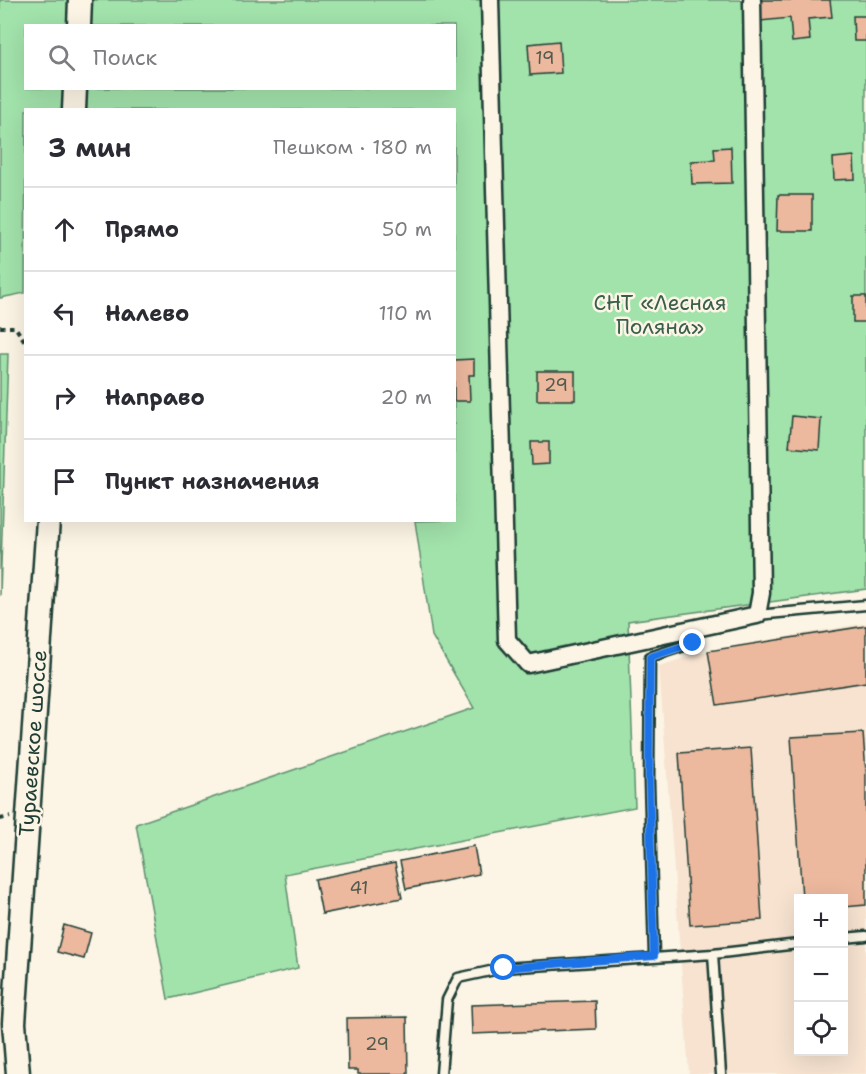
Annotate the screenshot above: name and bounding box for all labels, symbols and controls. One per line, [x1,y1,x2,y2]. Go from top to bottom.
search box [24,24,456,90]
icon: search [45,41,78,74]
text: Поиск [93,43,157,72]
house number: 19 [535,46,555,70]
text: 3 мин [48,130,131,165]
text: Пешком · 180 m [273,134,432,160]
icon: ahead [48,213,81,246]
text: Прямо [105,215,179,244]
text: 50 m [382,216,432,242]
park label: СНТ «Лесная Поляна» [594,289,726,341]
icon: left [48,297,81,330]
text: Налево [105,299,189,328]
text: 110 m [378,300,432,326]
house number: 29 [544,373,568,397]
icon: right [48,381,81,414]
text: Направо [105,383,205,412]
text: 20 m [381,384,432,410]
icon: arrive [48,465,81,498]
text: Пункт назначения [105,467,319,496]
route end [679,629,705,655]
street label: Тураевское шоссе [13,649,53,837]
house number: 41 [349,876,369,900]
map controls [794,894,848,1056]
button: + [794,894,848,948]
button: − [794,948,848,1002]
route start [490,954,516,980]
button: locate [794,1002,848,1056]
house number: 29 [365,1032,389,1056]

